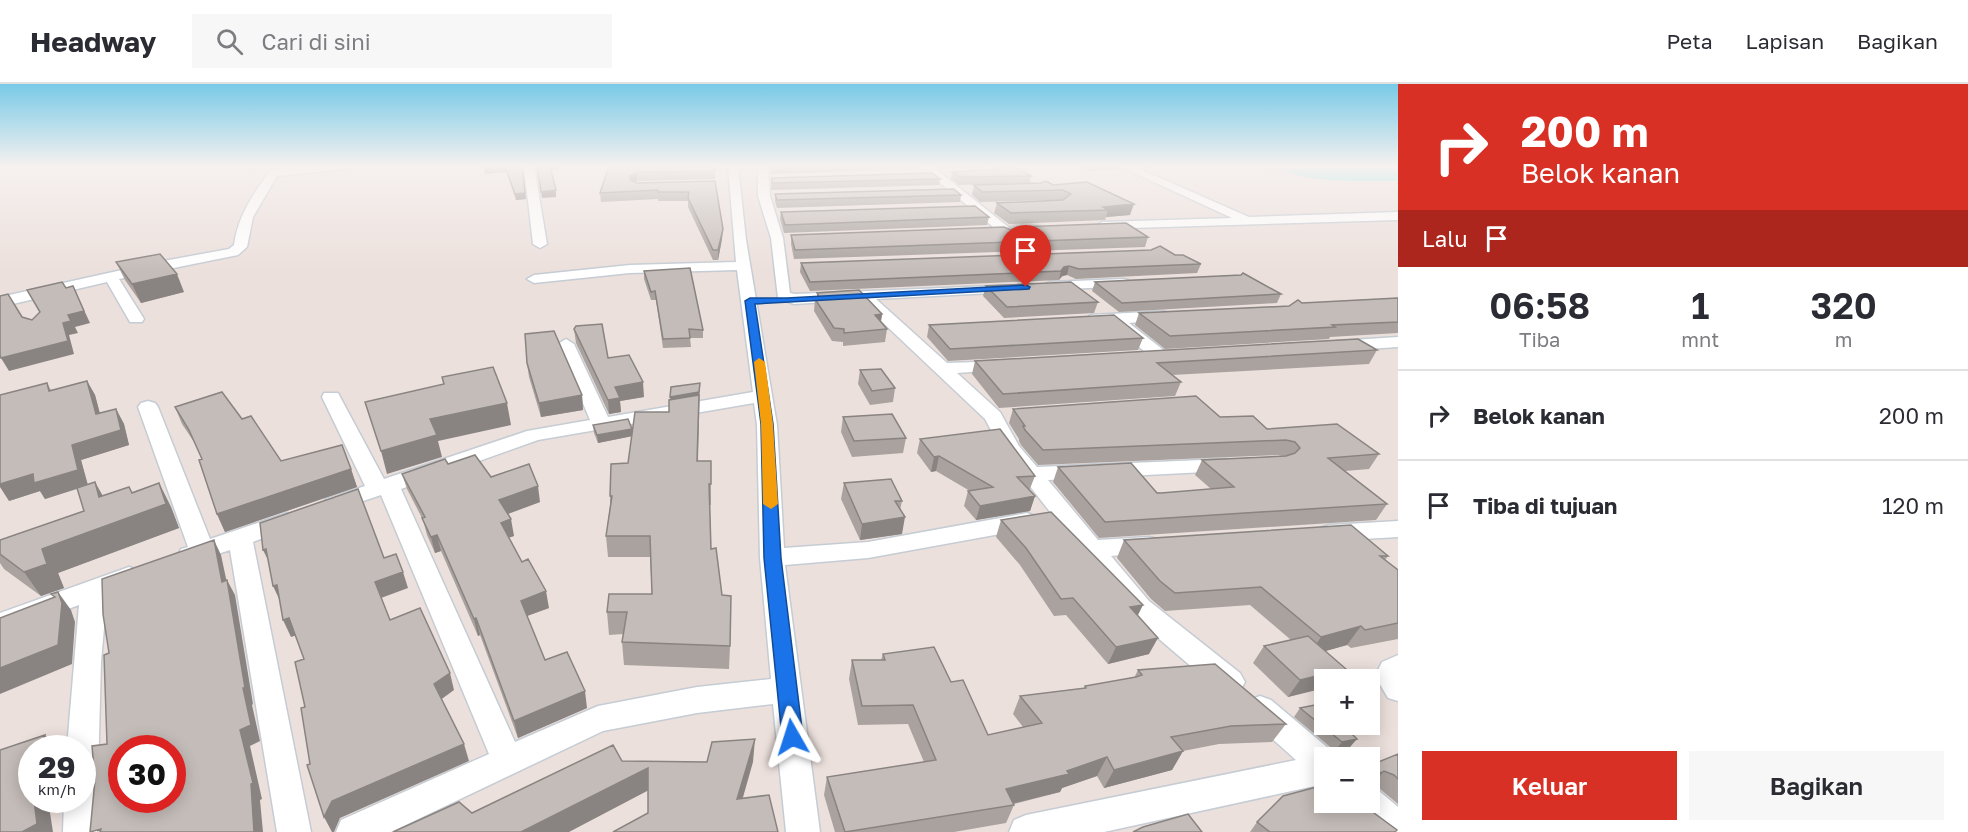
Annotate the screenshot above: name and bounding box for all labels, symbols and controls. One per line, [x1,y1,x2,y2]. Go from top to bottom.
search box [192,14,612,68]
text: Headway [30,25,156,58]
icon: search [213,25,246,58]
text: Cari di sini [261,28,371,55]
text: Peta [1667,28,1713,54]
text: Lapisan [1746,28,1824,54]
text: Bagikan [1857,28,1938,54]
text: 200 m [1521,106,1648,156]
icon: right [1422,108,1500,186]
text: Belok kanan [1521,157,1680,189]
icon: arrive [1480,222,1513,255]
pin [1000,225,1051,287]
text: Lalu [1422,225,1468,252]
icon: arrive [1009,234,1042,267]
text: 06:58 [1489,284,1590,327]
text: 1 [1691,284,1709,327]
text: 320 [1810,284,1877,327]
text: Tiba [1519,327,1560,351]
text: mnt [1681,327,1719,351]
text: m [1835,327,1852,351]
icon: right [1422,399,1455,432]
text: Belok kanan [1473,402,1605,429]
text: 200 m [1879,402,1944,429]
icon: arrive [1422,489,1455,522]
text: Tiba di tujuan [1473,492,1617,519]
text: 120 m [1882,492,1944,519]
map controls [1314,669,1380,813]
button: + [1314,669,1380,735]
position arrow [760,705,824,769]
speed limit sign: 30 [108,735,186,813]
button: − [1314,747,1380,813]
text: 29 [38,749,76,785]
button: Keluar [1422,751,1677,820]
button: Bagikan [1689,751,1944,820]
text: km/h [38,780,76,798]

